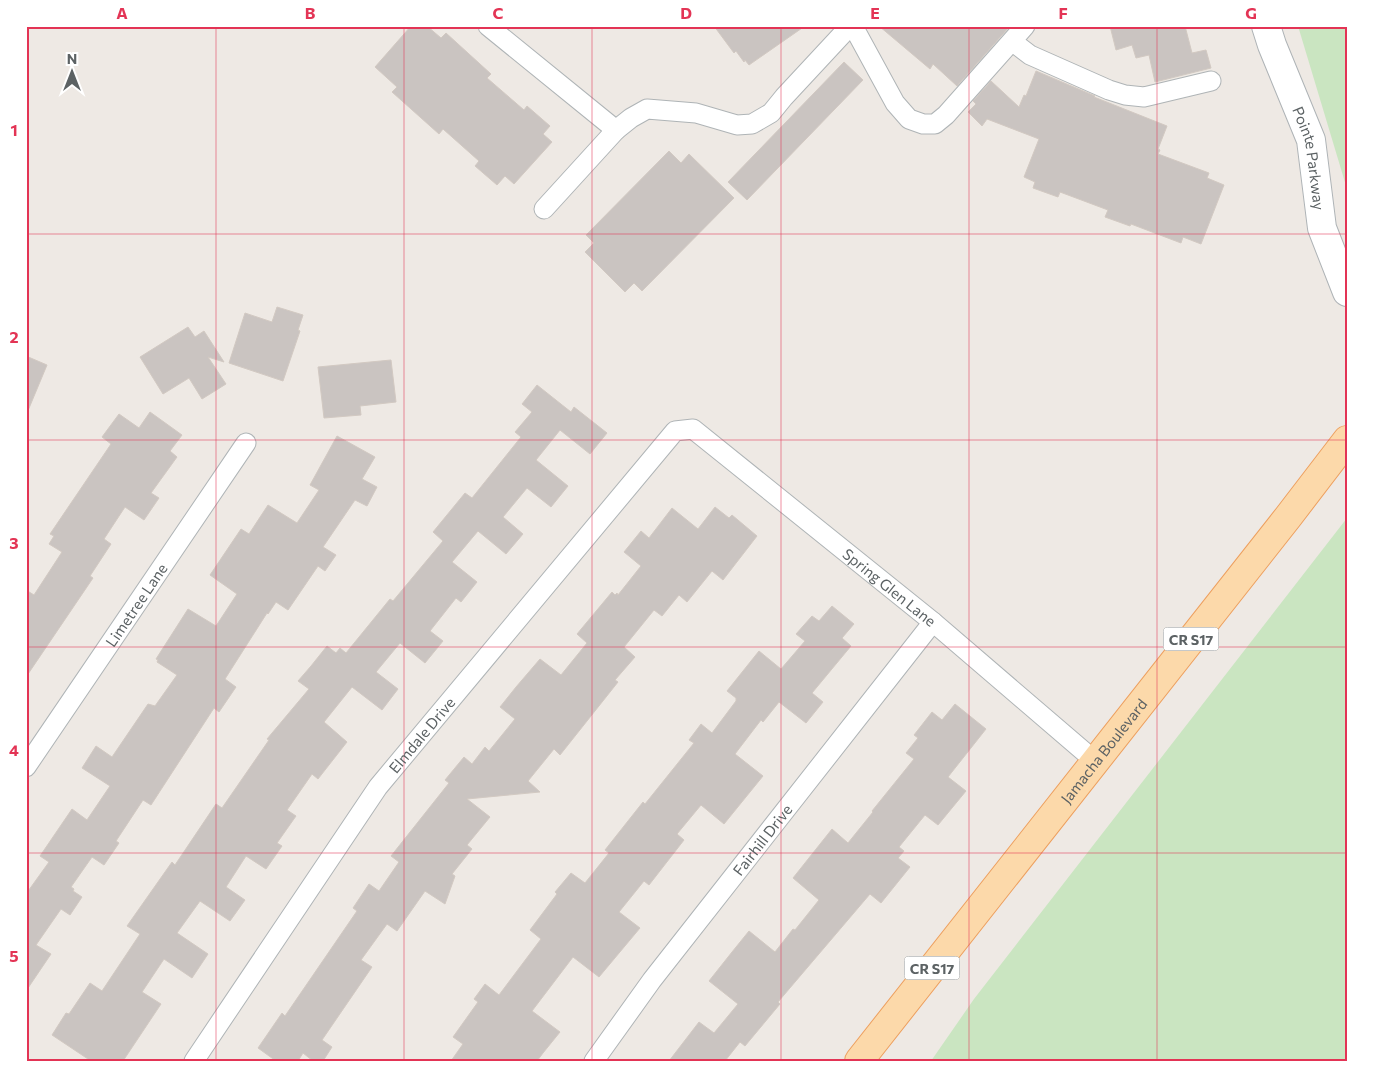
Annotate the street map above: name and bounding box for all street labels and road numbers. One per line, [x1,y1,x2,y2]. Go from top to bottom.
street label: Pointe Parkway [1289,104,1329,211]
street label: Spring Glen Lane [839,544,940,630]
street label: Limetree Lane [101,560,171,650]
road number: CR S17 [1164,628,1218,650]
street label: Elmdale Drive [385,693,458,776]
street label: Jamacha Boulevard [1057,695,1150,807]
street label: Fairhill Drive [729,801,796,879]
road number: CR S17 [904,956,960,980]

